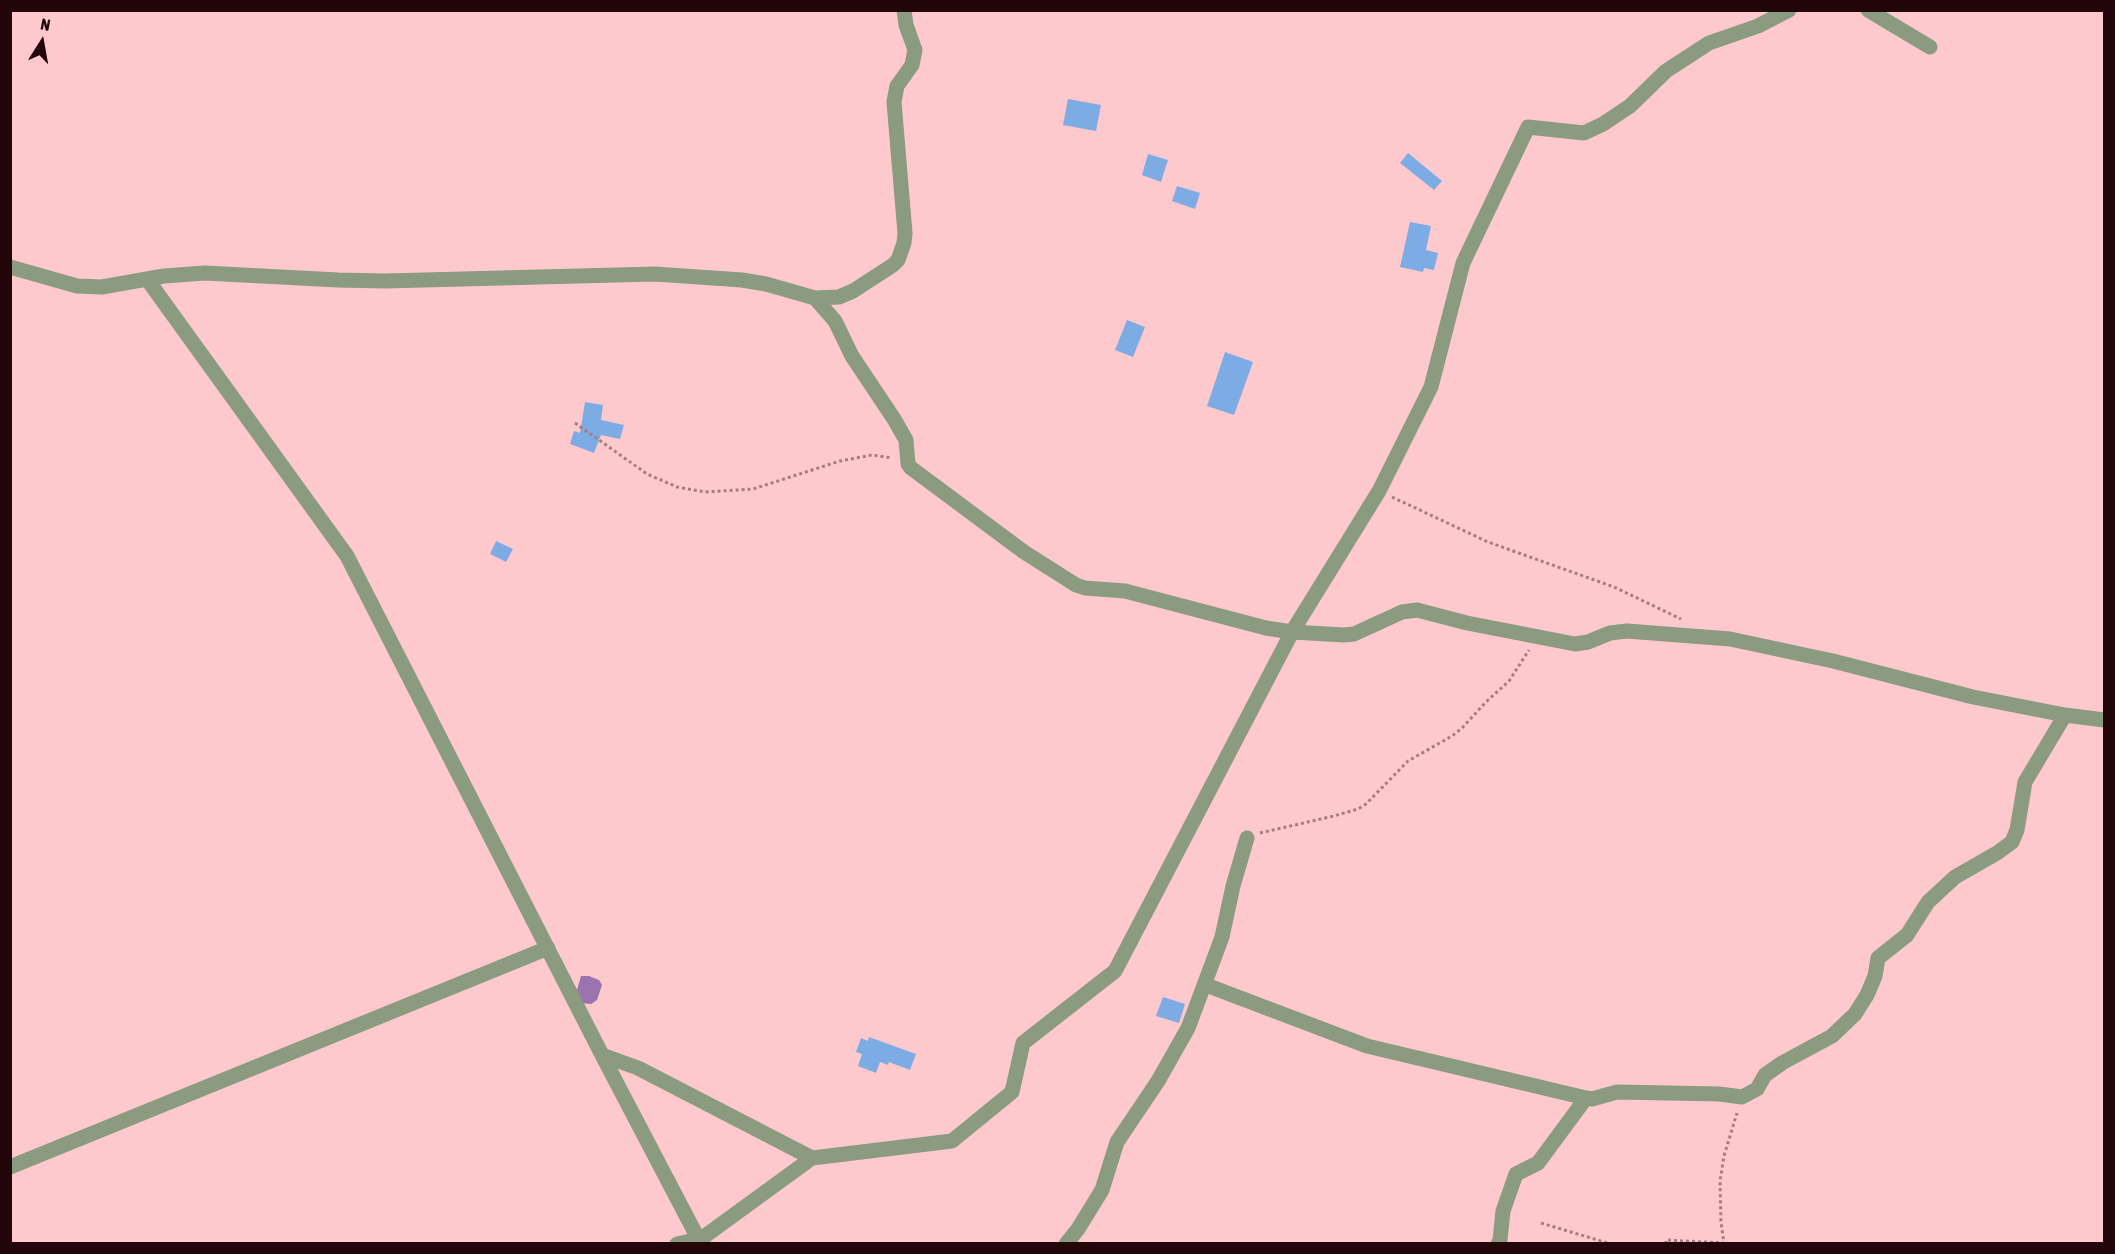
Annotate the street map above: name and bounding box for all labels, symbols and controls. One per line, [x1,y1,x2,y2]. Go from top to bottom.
north arrow [12,12,72,72]
text: N [39,15,52,34]

